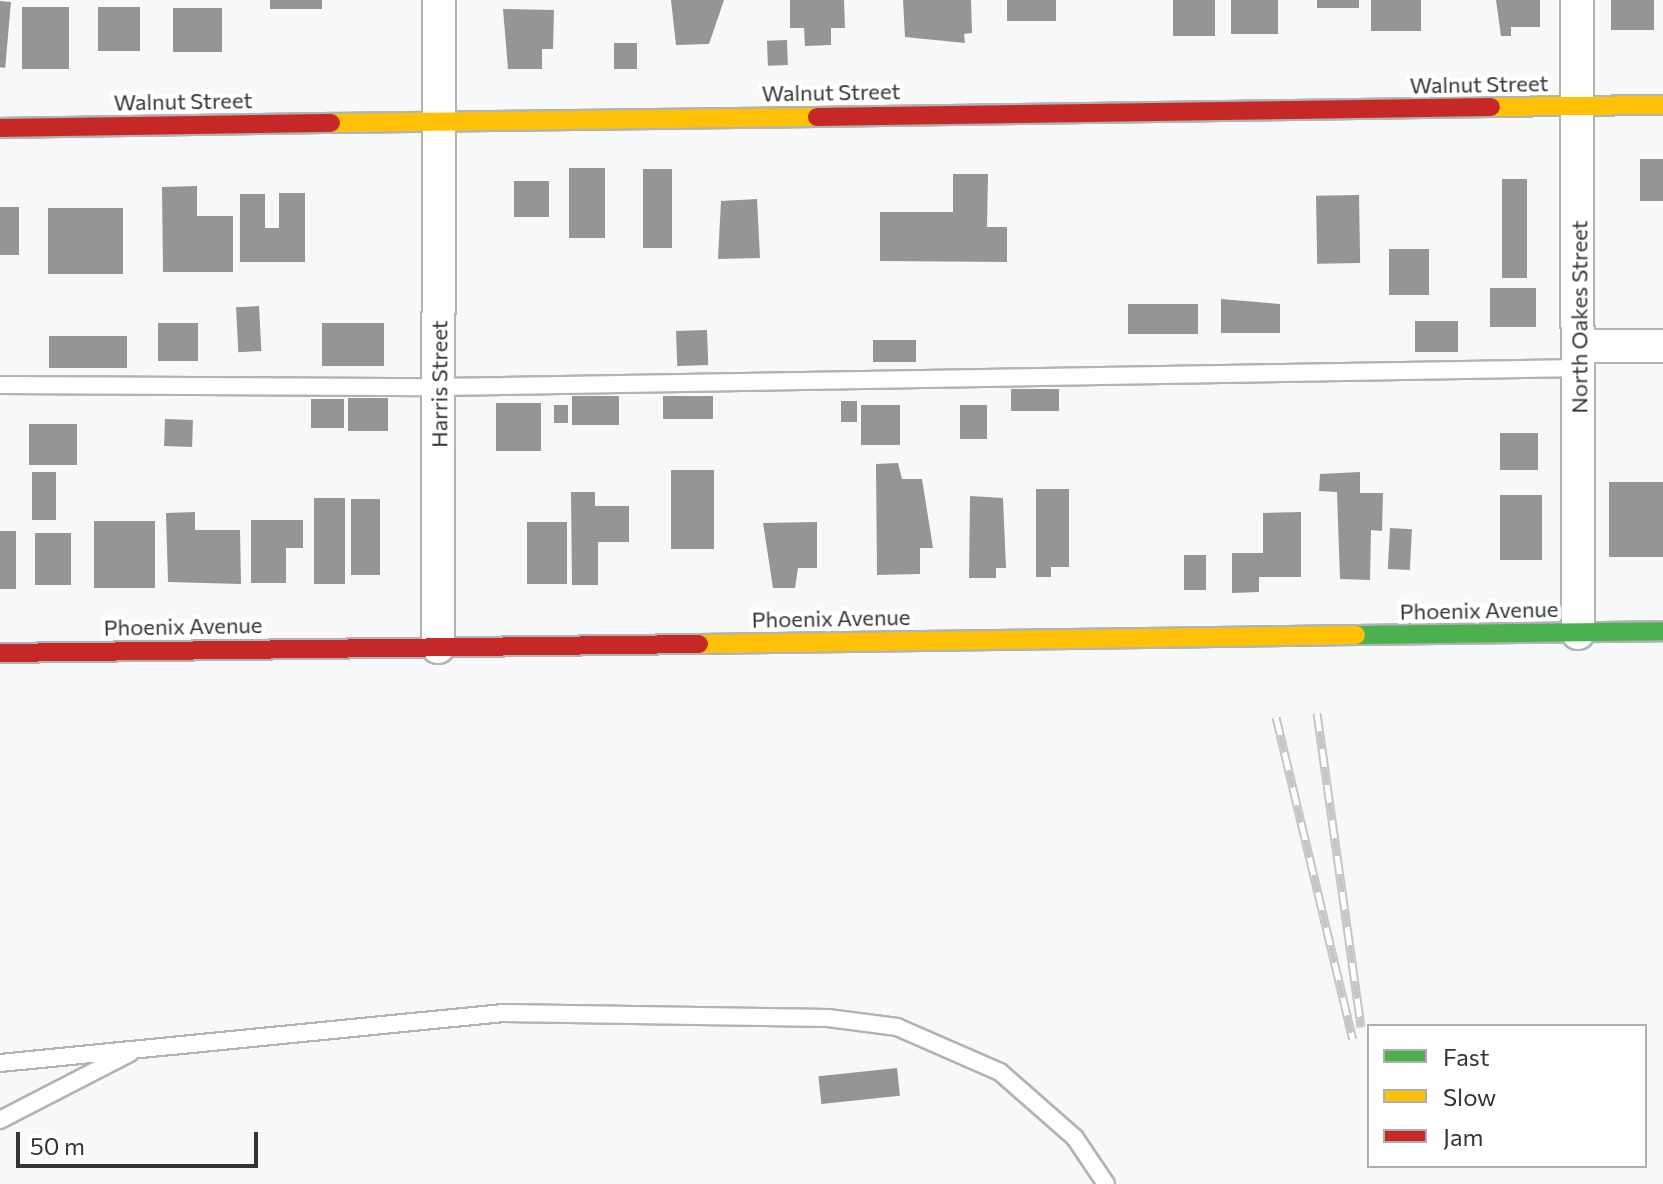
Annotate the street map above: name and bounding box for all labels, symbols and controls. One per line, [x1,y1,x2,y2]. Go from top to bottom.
street label: Walnut Street [1409,70,1549,98]
street label: Walnut Street [761,78,901,106]
street label: Walnut Street [113,87,253,115]
street label: North Oakes Street [1566,220,1592,414]
street label: Harris Street [426,320,452,448]
street label: Phoenix Avenue [1399,595,1559,625]
street label: Phoenix Avenue [751,603,911,633]
street label: Phoenix Avenue [103,611,263,641]
legend [1367,1024,1647,1168]
text: Fast [1443,1042,1490,1071]
text: Slow [1443,1082,1496,1111]
scale bar [20,1116,262,1166]
text: Jam [1443,1122,1483,1151]
text: 50 m [30,1131,85,1160]

